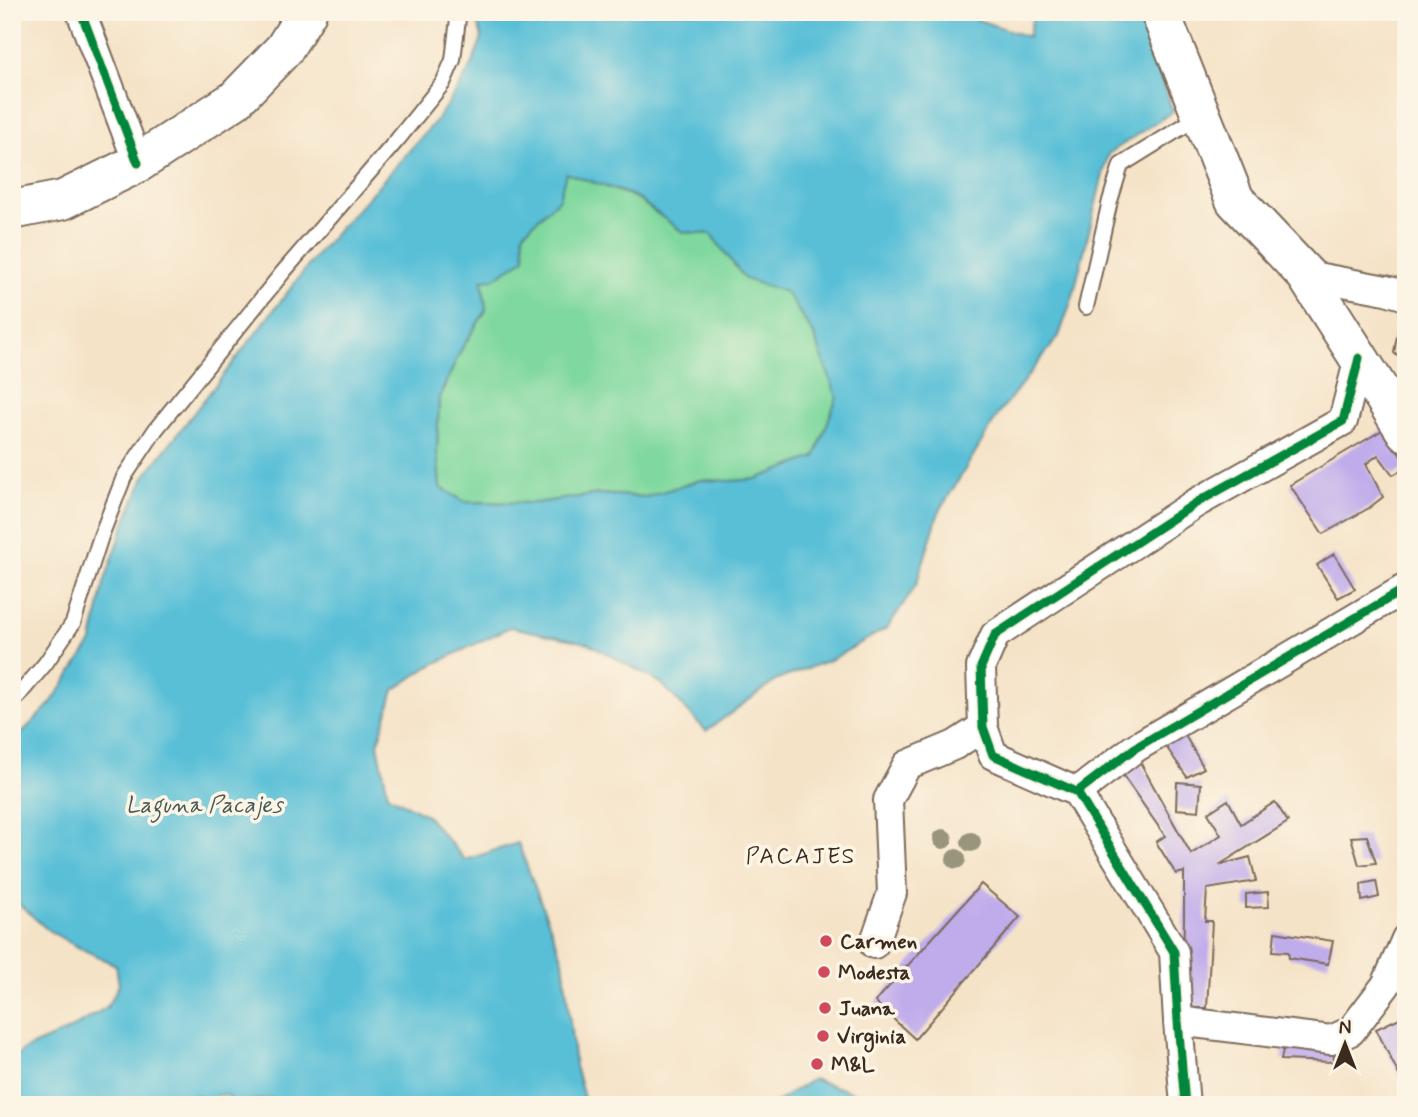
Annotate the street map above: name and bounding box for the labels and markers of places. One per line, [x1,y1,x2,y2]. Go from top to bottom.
place label: Carmen [840,928,917,956]
marker: Carmen [818,933,834,949]
place label: Modesta [838,959,911,987]
marker: Modesta [816,964,832,980]
place label: Juana [839,995,896,1023]
marker: Juana [817,1000,833,1016]
place label: Virginia [837,1023,907,1053]
marker: Virginia [815,1028,831,1044]
place label: M&L [831,1051,875,1079]
marker: M&L [809,1056,825,1072]

